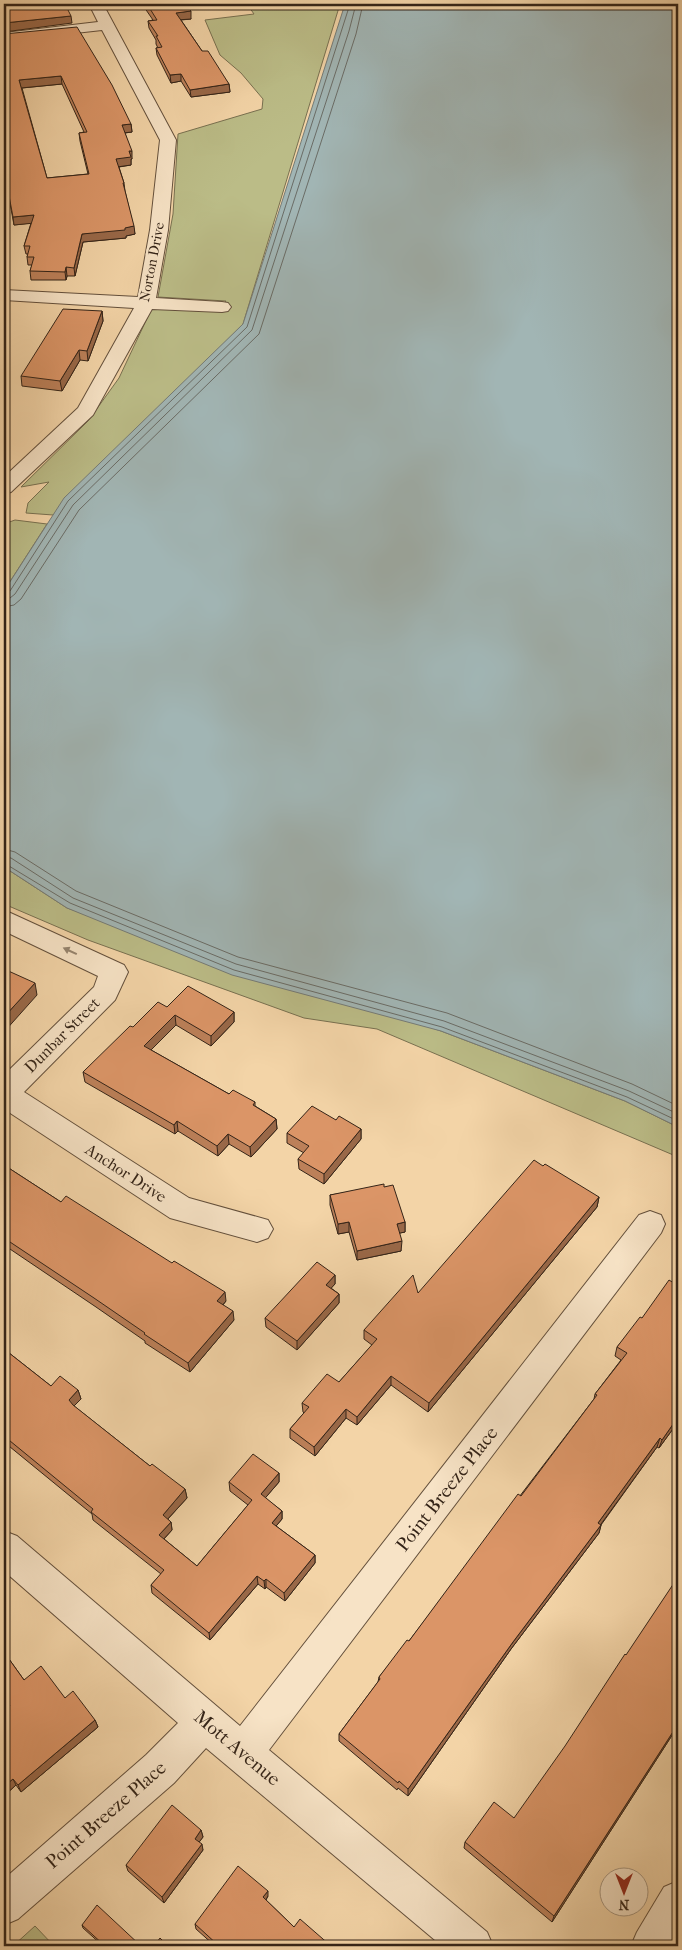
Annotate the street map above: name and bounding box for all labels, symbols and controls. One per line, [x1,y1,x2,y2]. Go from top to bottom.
street label: Norton Drive [136,221,168,303]
one-way arrow [63,947,77,955]
street label: Dunbar Street [20,993,104,1077]
street label: Anchor Drive [81,1139,170,1206]
street label: Point Breeze Place [391,1422,503,1556]
street label: Mott Avenue [189,1706,285,1790]
street label: Point Breeze Place [41,1757,171,1873]
north arrow [600,1868,650,1918]
text: N [618,1896,629,1913]

